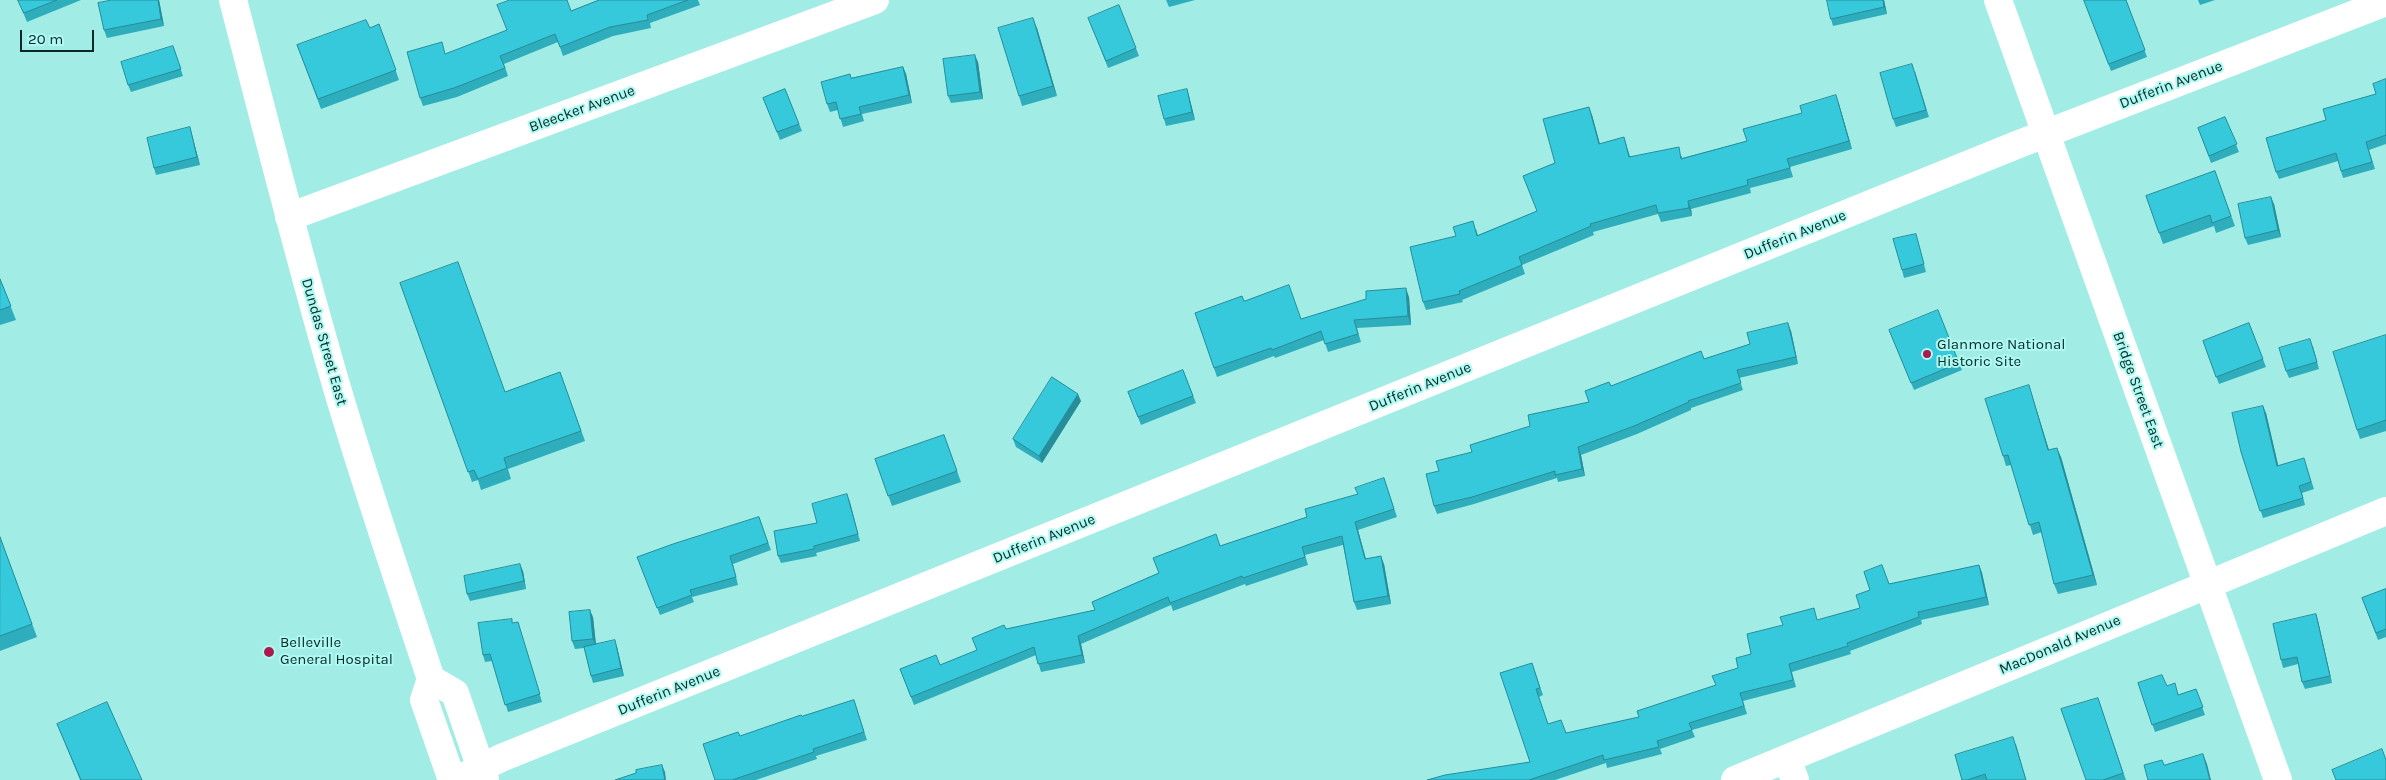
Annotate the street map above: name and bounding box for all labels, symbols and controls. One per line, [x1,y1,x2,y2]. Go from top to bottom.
scale bar [22,20,96,52]
text: 20 m [28,30,63,48]
street label: Dufferin Avenue [2117,57,2225,113]
street label: Bleecker Avenue [527,82,637,136]
street label: Dufferin Avenue [1741,206,1849,264]
street label: Dundas Street East [297,276,351,408]
street label: Bridge Street East [2109,329,2167,451]
place label: Glanmore National Historic Site [1937,336,2065,371]
marker: Glanmore National Historic Site [1921,348,1933,360]
street label: Dufferin Avenue [1366,358,1474,416]
street label: Dufferin Avenue [990,510,1098,568]
street label: MacDonald Avenue [1997,611,2123,679]
place label: Belleville General Hospital [280,634,393,669]
marker: Belleville General Hospital [262,645,276,659]
street label: Dufferin Avenue [615,662,723,720]

